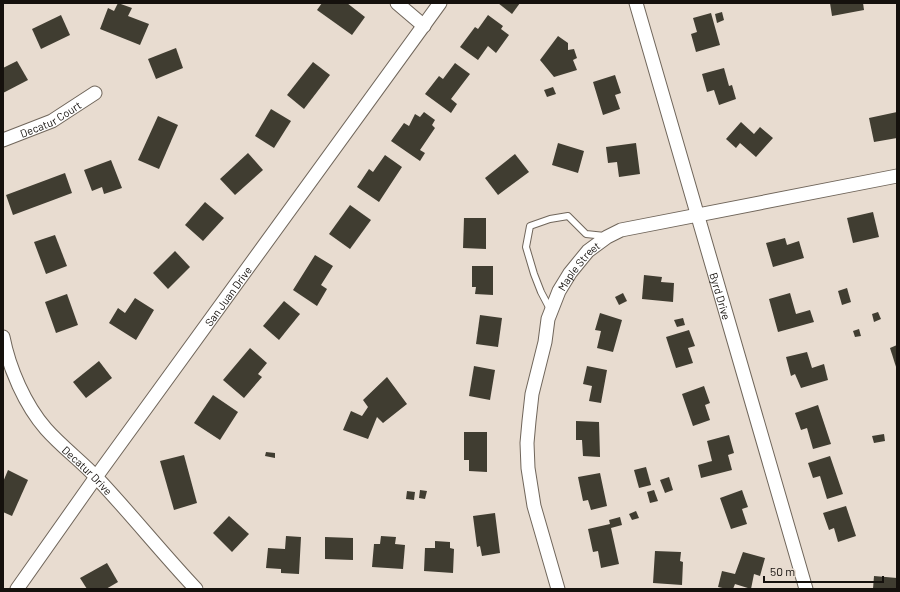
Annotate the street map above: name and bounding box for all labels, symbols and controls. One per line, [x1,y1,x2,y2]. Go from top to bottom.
street label: Decatur Court [18,98,83,139]
street label: Maple Street [554,238,602,293]
street label: San Juan Drive [201,263,254,328]
street label: Byrd Drive [708,271,734,321]
street label: Decatur Drive [60,443,115,497]
scale bar [764,558,883,584]
text: 50 m [770,564,795,578]

